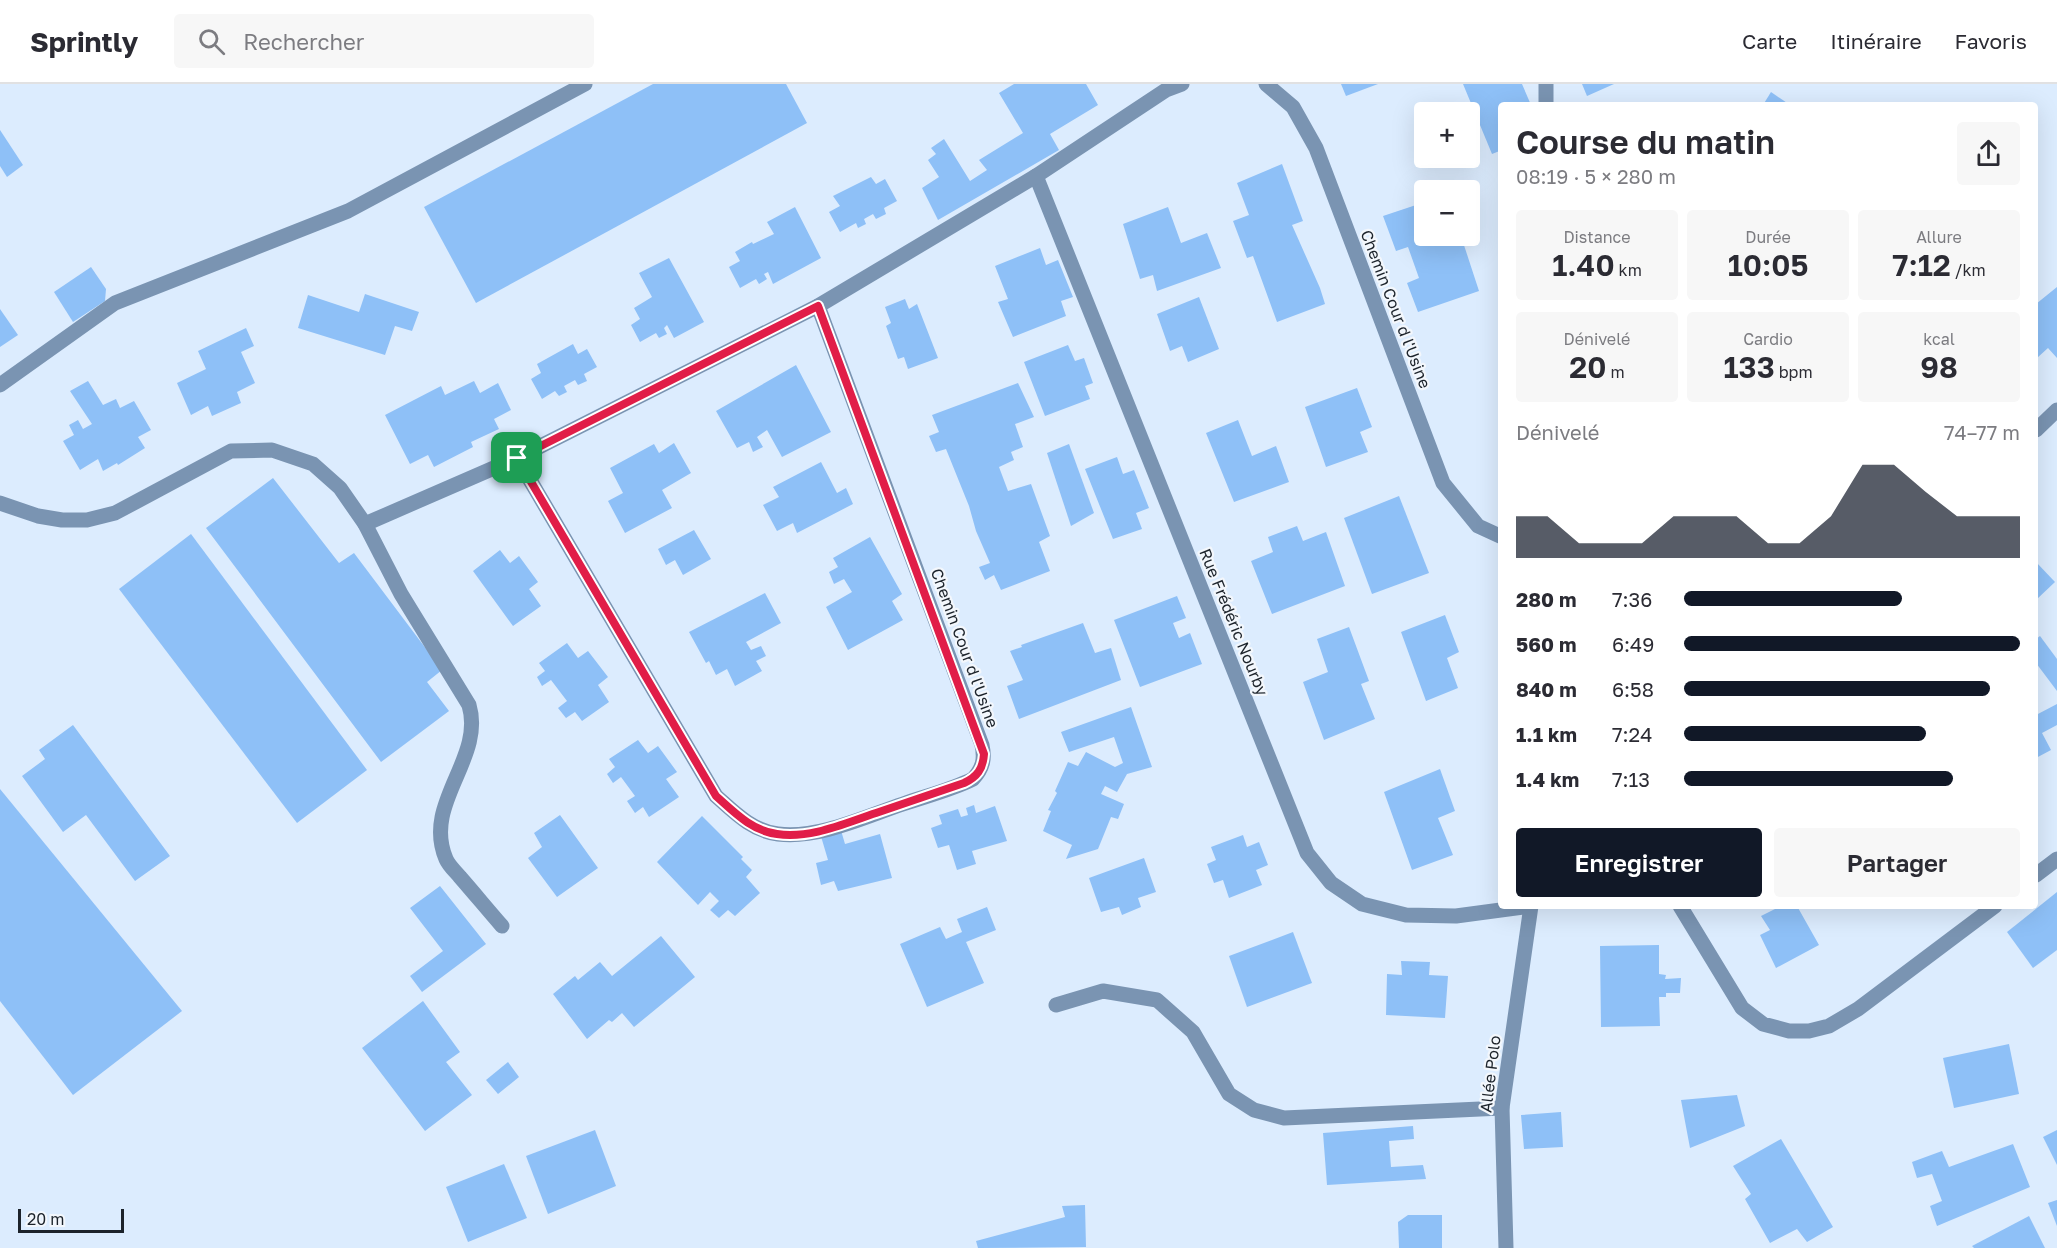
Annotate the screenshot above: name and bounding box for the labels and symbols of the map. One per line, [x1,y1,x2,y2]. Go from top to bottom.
street label: Chemin Cour d l'Usine [1357,227,1435,391]
pin [491,432,542,483]
street label: Rue Frédéric Nourby [1195,545,1273,699]
street label: Chemin Cour d l'Usine [927,566,1003,730]
street label: Allée Polo [1475,1034,1505,1114]
scale bar [18,1206,124,1234]

